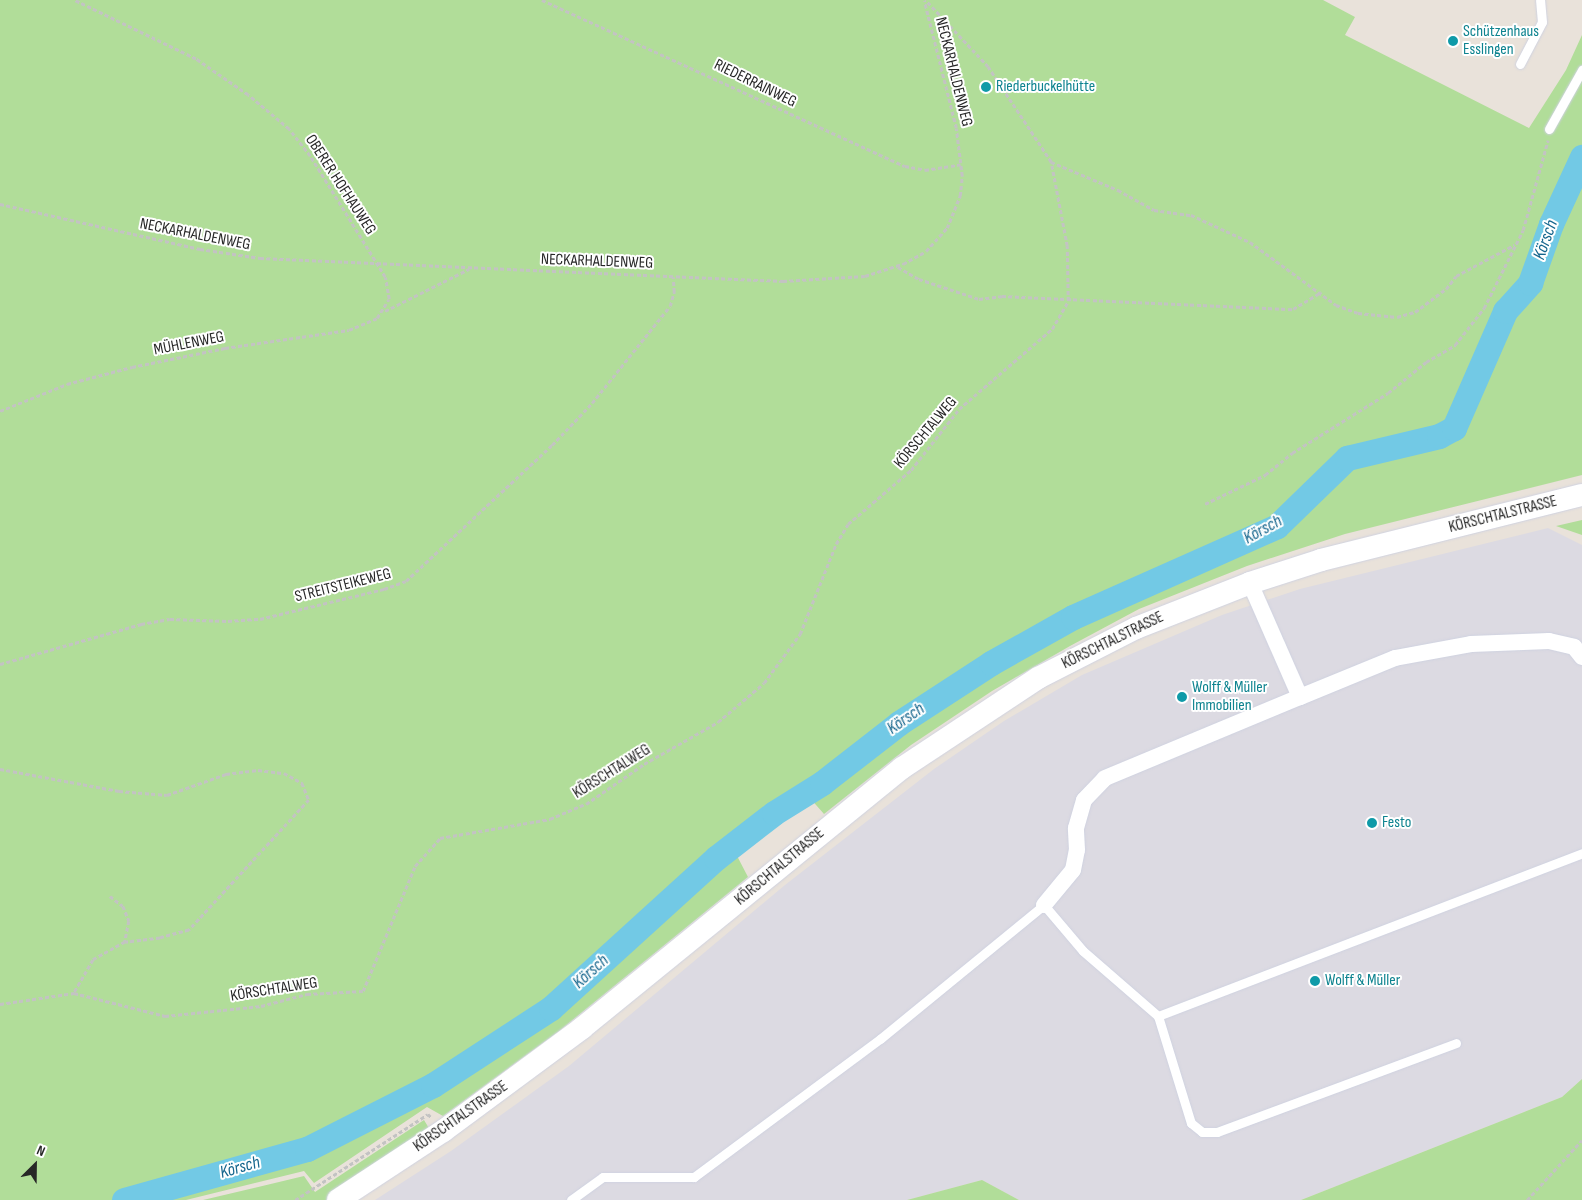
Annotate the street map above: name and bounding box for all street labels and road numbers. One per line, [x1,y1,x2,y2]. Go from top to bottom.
street label: NECKARHALDENWEG [930,15,976,129]
street label: RIEDERRAINWEG [711,56,799,112]
street label: OBERER HOFHAUWEG [301,131,379,239]
street label: NECKARHALDENWEG [138,215,252,255]
street label: NECKARHALDENWEG [541,250,653,274]
street label: MÜHLENWEG [152,328,226,360]
street label: KÖRSCHTALWEG [890,393,962,473]
street label: KÖRSCHTALSTRASSE [1447,492,1559,538]
street label: STREITSTEIKEWEG [293,565,393,607]
street label: KÖRSCHTALSTRASSE [1059,608,1167,674]
street label: KÖRSCHTALWEG [570,741,654,803]
street label: KÖRSCHTALSTRASSE [731,824,829,910]
street label: KÖRSCHTALWEG [229,974,319,1006]
street label: KÖRSCHTALSTRASSE [410,1077,512,1157]

